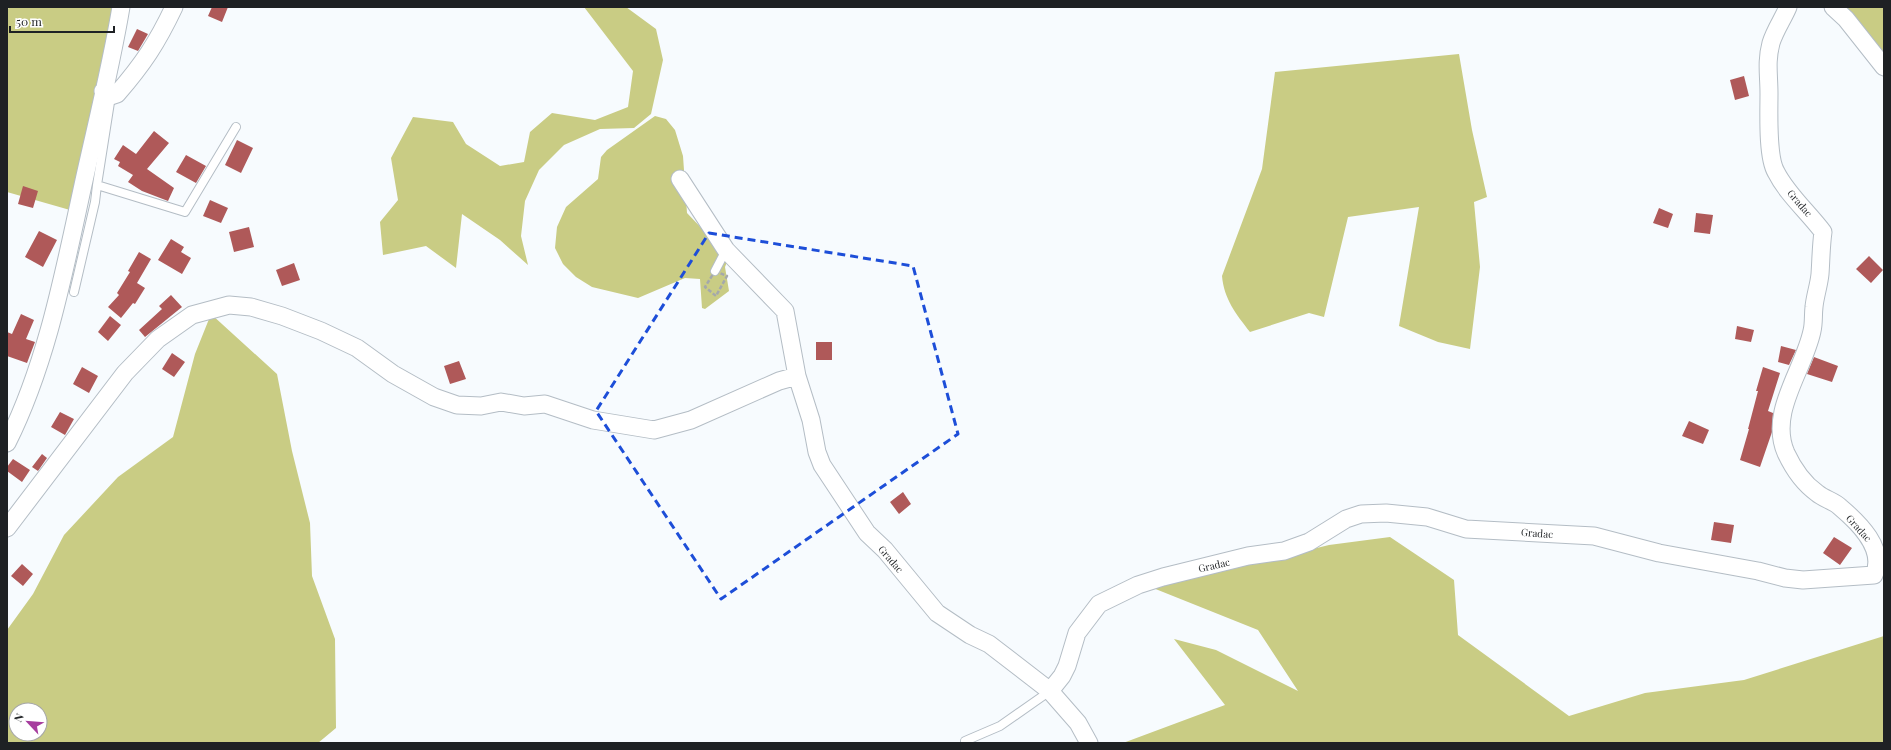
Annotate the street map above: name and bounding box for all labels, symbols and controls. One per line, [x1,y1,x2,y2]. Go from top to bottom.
scale bar [10,8,114,34]
text: 50 m [16,13,42,29]
street label: Gradac [1784,186,1816,220]
street label: Gradac [1843,511,1875,545]
street label: Gradac [1520,525,1554,541]
street label: Gradac [875,542,907,576]
street label: Gradac [1197,555,1231,575]
north arrow [8,702,48,742]
text: N [10,710,27,724]

